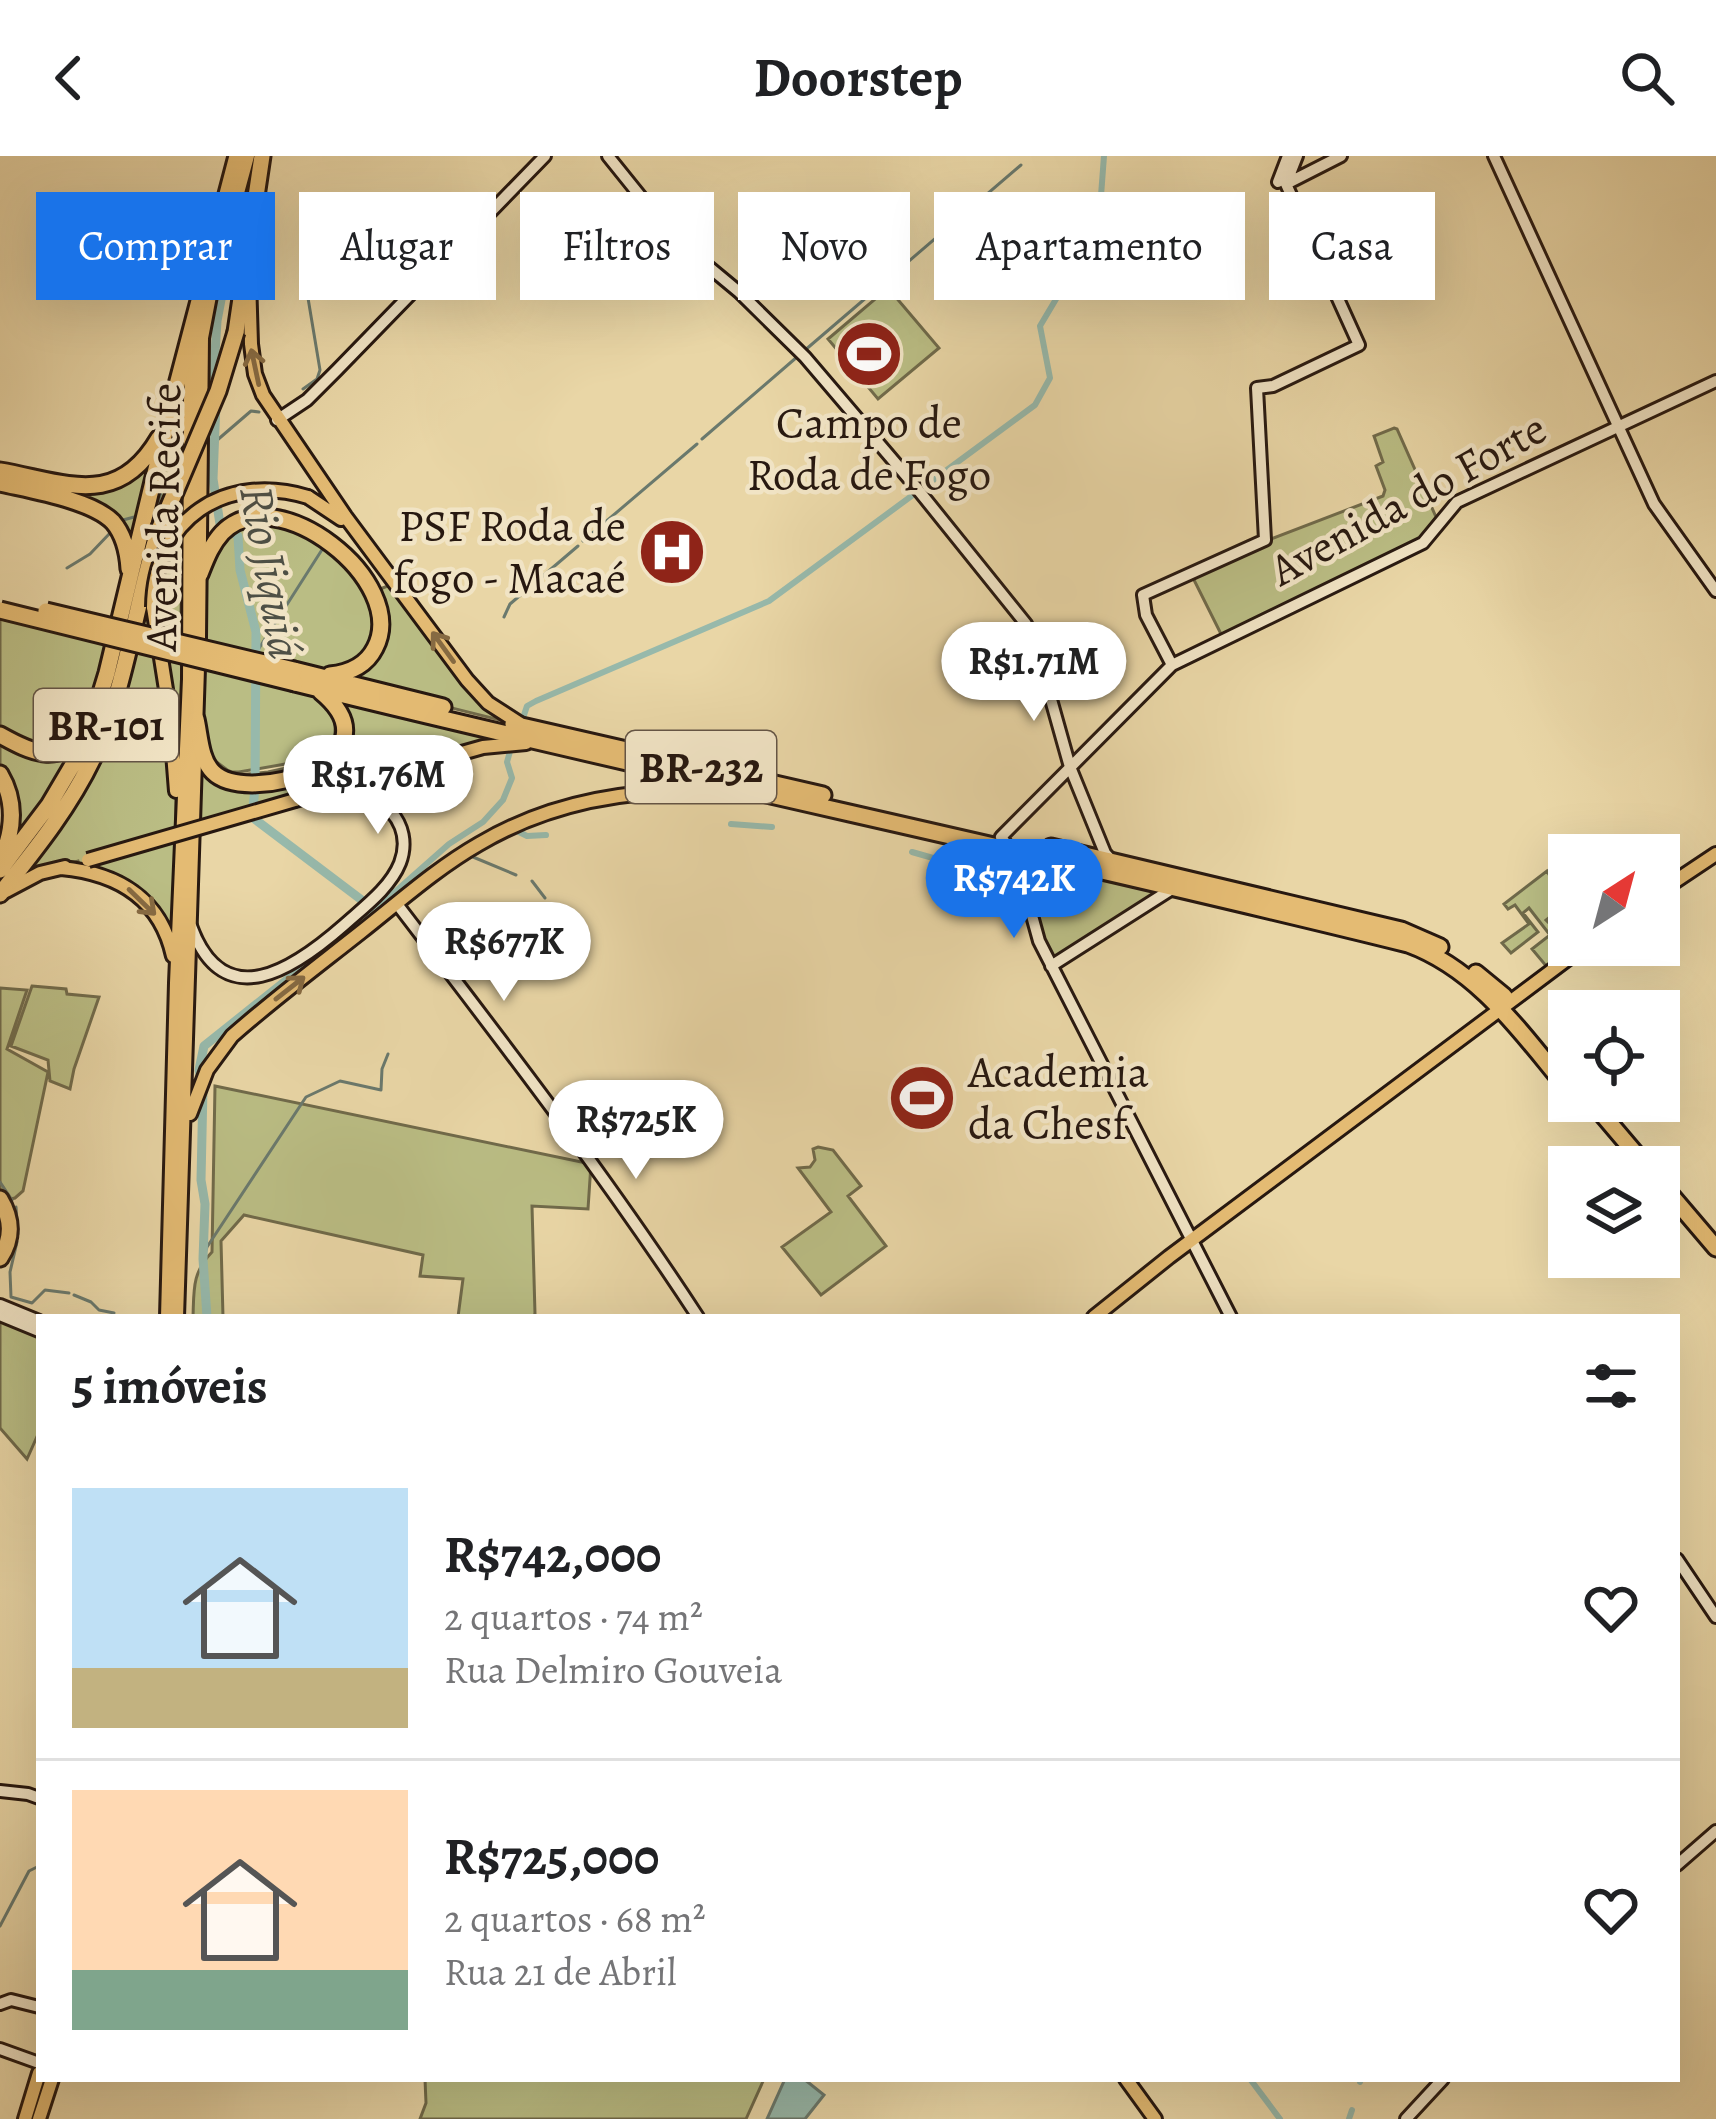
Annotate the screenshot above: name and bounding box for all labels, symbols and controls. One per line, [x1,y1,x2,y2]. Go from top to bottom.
text: Doorstep [753,41,963,115]
icon: back [36,45,102,111]
icon: search [1614,45,1680,111]
chip: Comprar [36,192,275,300]
chip: Alugar [299,192,496,300]
chip: Filtros [520,192,714,300]
chip: Novo [738,192,910,300]
chip: Apartamento [934,192,1245,300]
chip: Casa [1269,192,1435,300]
sports icon: Campo de Roda de Fogo [834,319,904,389]
one-way arrow [243,349,266,387]
street label: Avenida Recife [130,382,196,653]
place label: Campo de Roda de Fogo [747,392,991,506]
street label: Avenida do Forte [1258,397,1557,601]
water label: Rio Jiquiá [223,480,319,664]
place label: PSF Roda de fogo - Macaé [393,495,626,609]
hospital icon: PSF Roda de fogo - Macaé [637,517,707,587]
pin: R$1.71M [923,622,1145,724]
one-way arrow [430,631,456,664]
text: R$1.71M [968,634,1100,687]
road number: BR-101 [34,689,178,761]
road number: BR-232 [626,731,776,803]
pin: R$1.76M [267,735,489,837]
text: R$1.76M [310,747,446,800]
north arrow [1548,834,1680,966]
map controls [1548,834,1680,1278]
pin: R$742K [916,839,1112,941]
text: R$742K [953,851,1075,904]
one-way arrow [127,887,156,915]
pin: R$677K [406,902,602,1004]
text: R$677K [444,914,564,967]
one-way arrow [273,975,305,1002]
button: locate [1548,990,1680,1122]
place label: Academia da Chesf [967,1041,1149,1155]
sports icon: Academia da Chesf [887,1063,957,1133]
pin: R$725K [538,1080,734,1182]
text: R$725K [576,1092,696,1145]
button: layers [1548,1146,1680,1278]
text: 5 imóveis [72,1351,268,1421]
icon: filters [1578,1353,1644,1419]
text: R$742,000 [444,1520,662,1590]
icon: home [168,1536,312,1680]
icon: heart [1578,1575,1644,1641]
text: 2 quartos · 74 m² [444,1590,703,1643]
text: Rua Delmiro Gouveia [444,1643,782,1696]
text: R$725,000 [444,1822,659,1892]
icon: home [168,1838,312,1982]
icon: heart [1578,1877,1644,1943]
text: 2 quartos · 68 m² [444,1892,706,1945]
text: Rua 21 de Abril [444,1945,677,1998]

